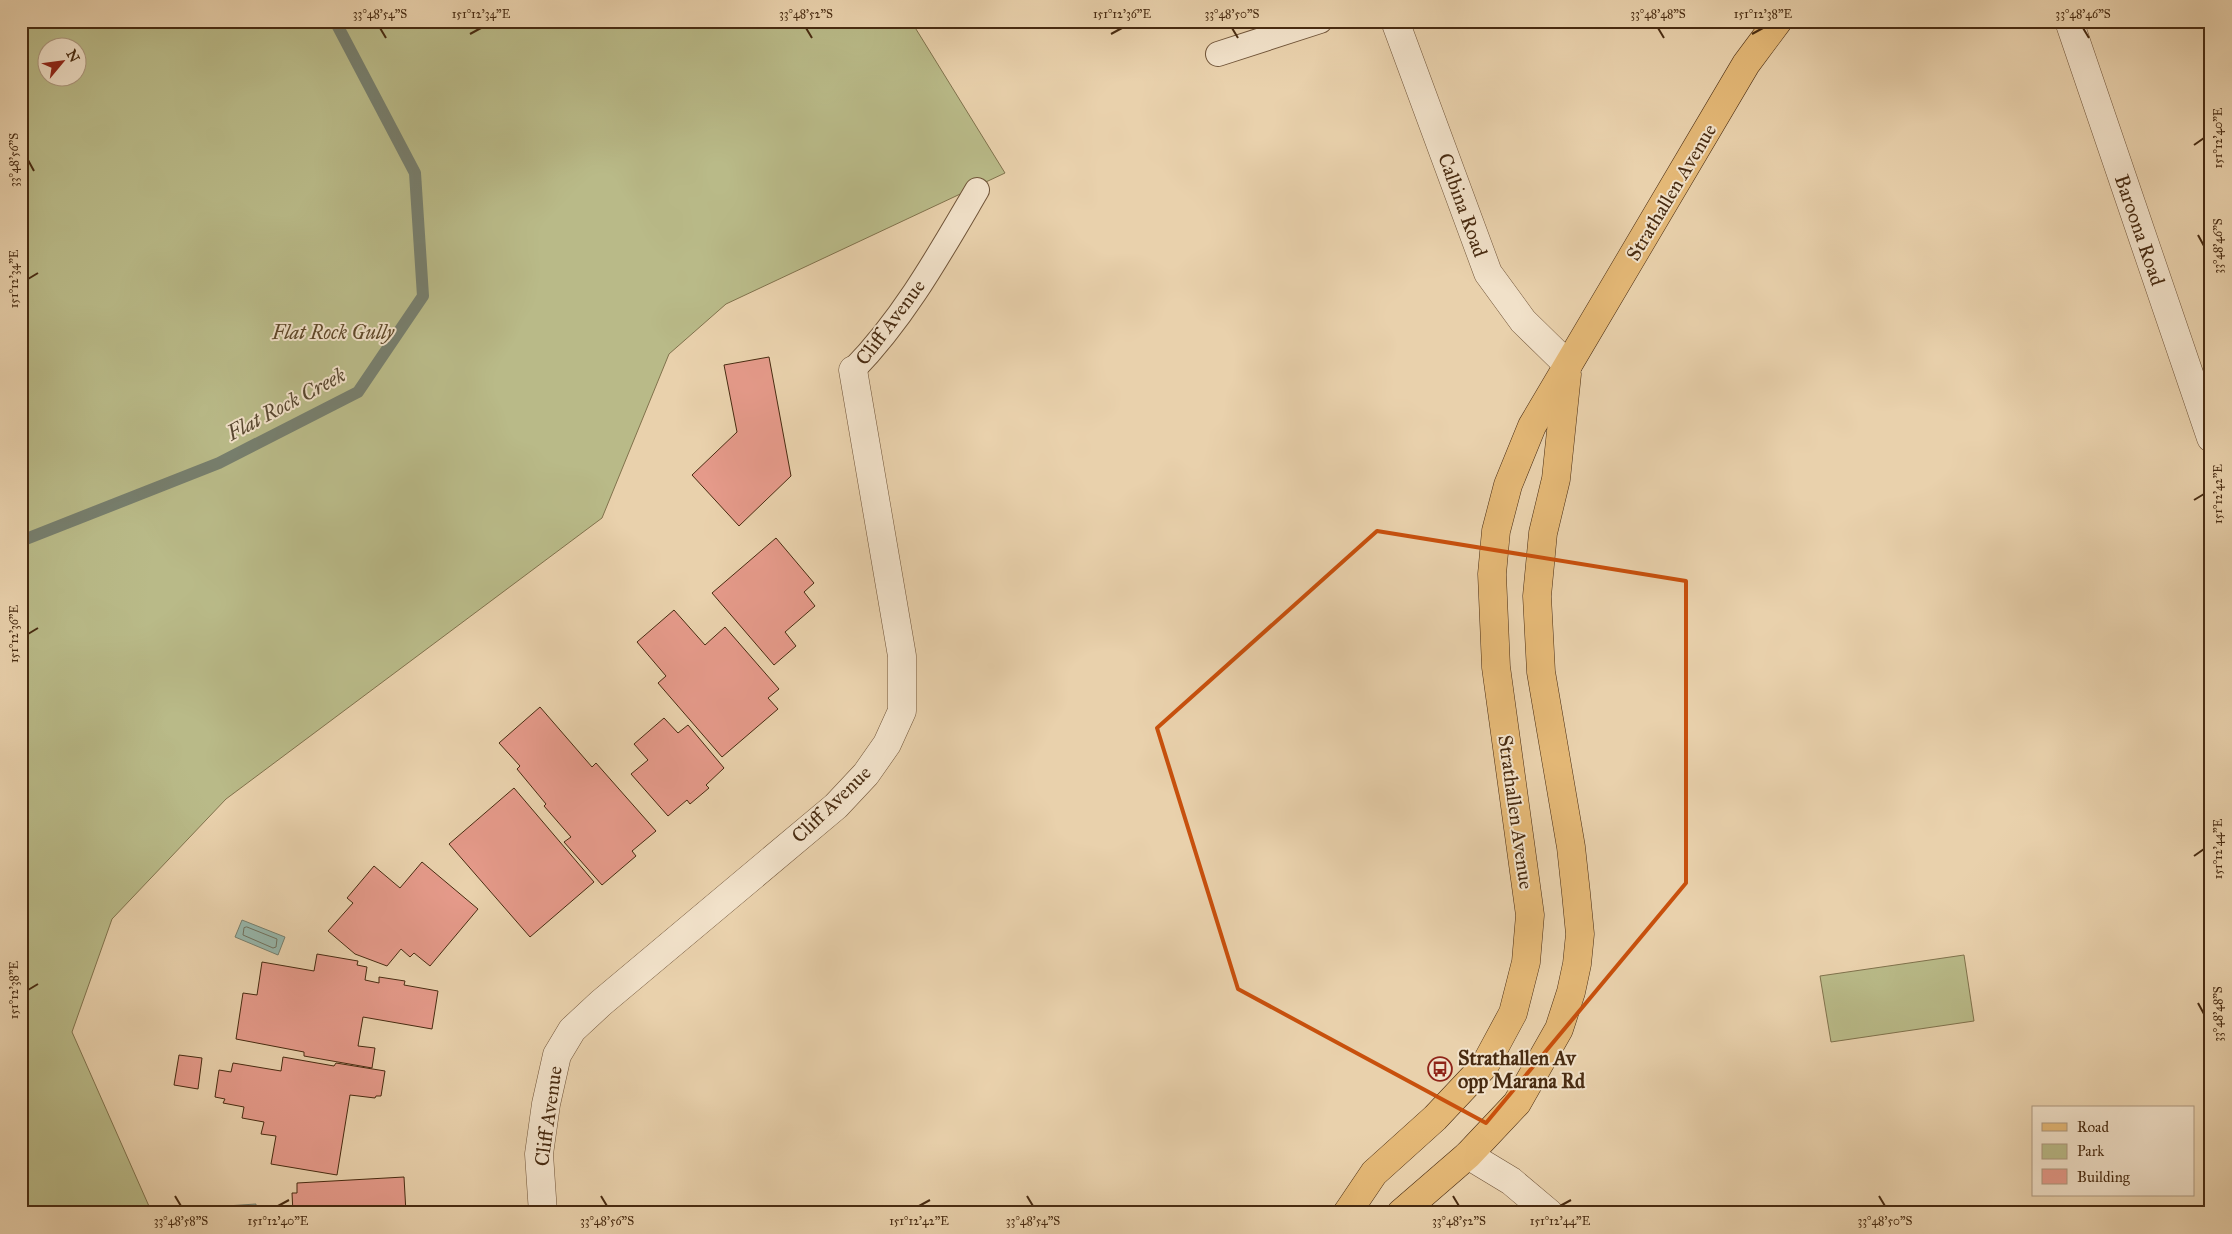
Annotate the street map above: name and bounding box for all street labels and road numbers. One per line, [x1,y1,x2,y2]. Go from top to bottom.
street label: Strathallen Avenue [1621,119,1721,265]
street label: Calbina Road [1433,150,1493,260]
street label: Baroona Road [2110,171,2170,289]
street label: Cliff Avenue [850,275,930,369]
street label: Strathallen Avenue [1493,733,1539,891]
street label: Cliff Avenue [786,760,876,848]
street label: Cliff Avenue [529,1064,567,1168]

